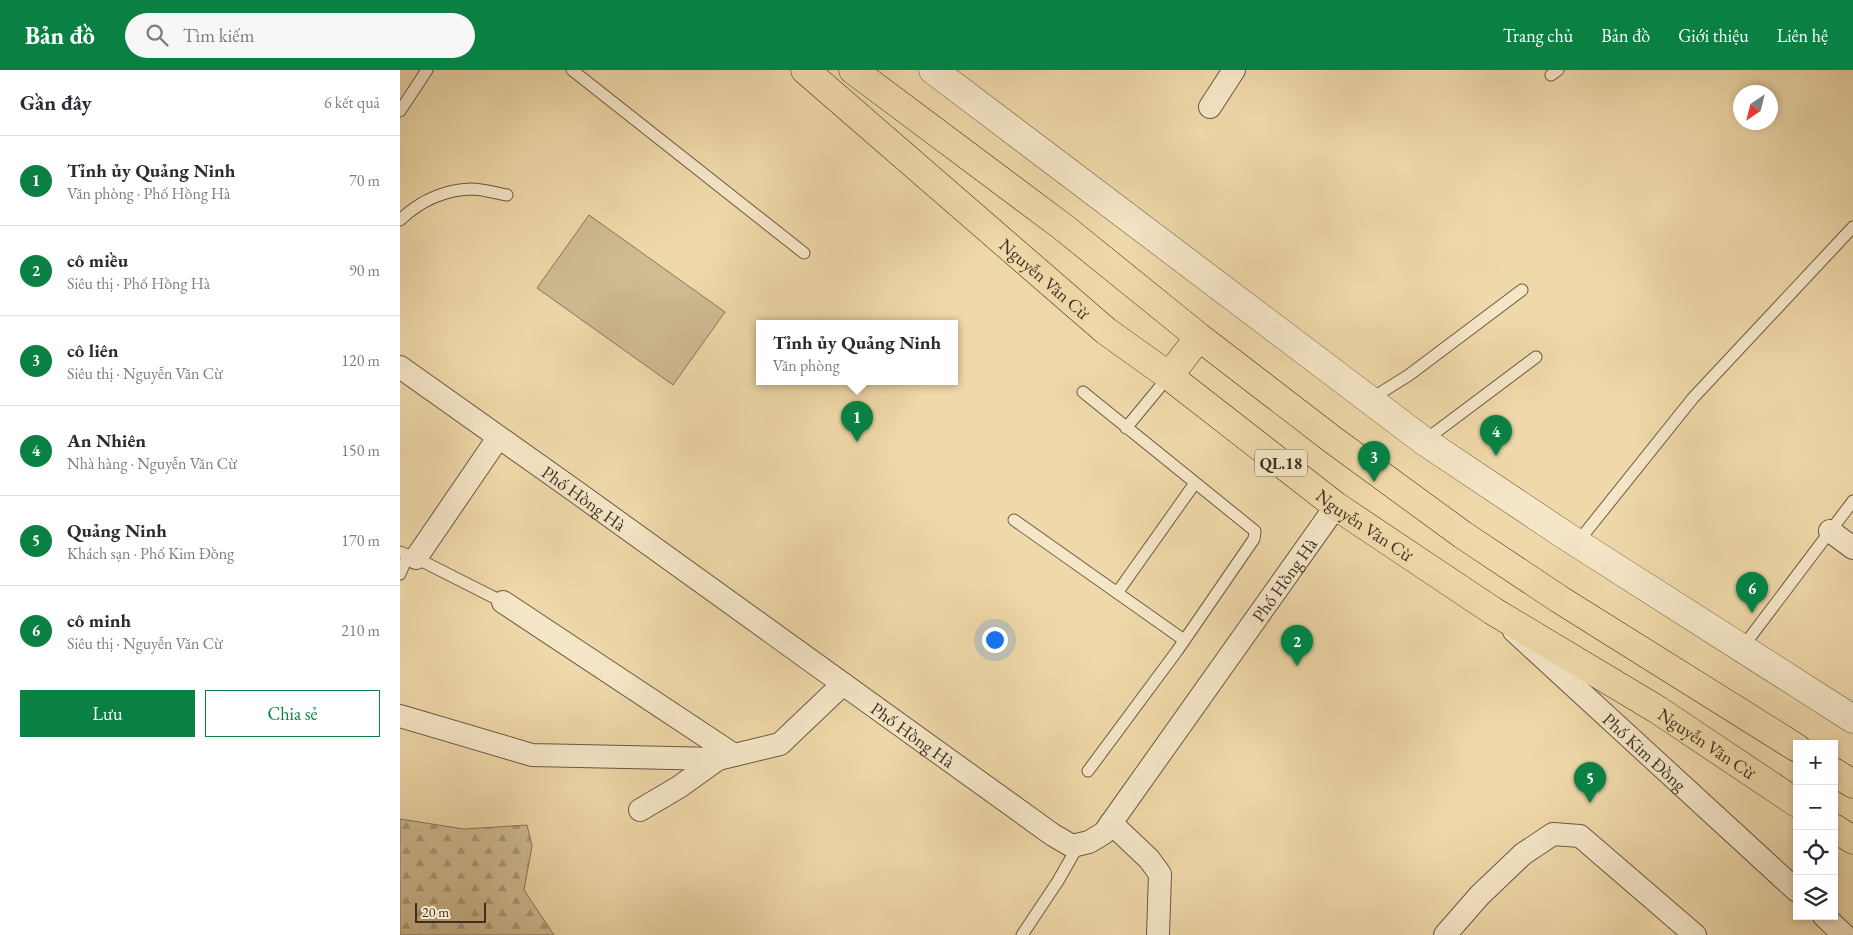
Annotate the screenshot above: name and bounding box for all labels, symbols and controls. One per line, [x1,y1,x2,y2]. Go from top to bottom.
search box [125,13,475,58]
text: Bản đồ [25,20,95,51]
icon: search [143,21,171,49]
text: Tìm kiếm [183,23,255,48]
text: Trang chủ [1503,24,1573,47]
text: Bản đồ [1601,24,1650,47]
text: Giới thiệu [1678,24,1749,47]
text: Liên hệ [1777,24,1828,47]
north arrow [1733,85,1778,130]
text: Gần đây [20,89,92,116]
text: 6 kết quả [324,92,380,113]
text: Tỉnh ủy Quảng Ninh [67,158,235,183]
text: 1 [32,170,40,191]
text: 70 m [349,170,380,191]
text: Văn phòng · Phố Hồng Hà [67,183,230,204]
street label: Nguyễn Văn Cừ [995,233,1096,325]
text: cô miều [67,248,128,273]
text: 2 [32,260,40,281]
text: 90 m [349,260,380,281]
text: Siêu thị · Phố Hồng Hà [67,273,210,294]
popup [756,320,958,385]
text: Tỉnh ủy Quảng Ninh [773,330,941,355]
text: cô liên [67,338,119,363]
text: 3 [32,350,40,371]
text: 120 m [341,350,380,371]
text: Văn phòng [773,355,840,376]
text: Siêu thị · Nguyễn Văn Cừ [67,363,223,384]
pin: 1 [841,401,873,442]
pin: 4 [1480,415,1512,456]
text: An Nhiên [67,428,146,453]
text: 4 [32,440,40,461]
text: 150 m [341,440,380,461]
pin: 3 [1358,441,1390,482]
road number: QL.18 [1255,449,1307,476]
text: Nhà hàng · Nguyễn Văn Cừ [67,453,237,474]
street label: Phố Hồng Hà [538,460,632,536]
street label: Nguyễn Văn Cừ [1312,484,1419,567]
text: Quảng Ninh [67,518,167,543]
text: 5 [32,530,40,551]
text: 170 m [341,530,380,551]
street label: Phố Hồng Hà [1246,532,1322,626]
text: Khách sạn · Phố Kim Đồng [67,543,234,564]
pin: 6 [1736,572,1768,613]
text: cô minh [67,608,131,633]
text: 6 [32,620,40,641]
text: 210 m [341,620,380,641]
pin: 2 [1281,625,1313,666]
your location [982,627,1008,653]
text: Siêu thị · Nguyễn Văn Cừ [67,633,223,654]
button: Lưu [20,690,195,737]
button: Chia sẻ [205,690,380,737]
street label: Phố Hồng Hà [867,696,960,773]
street label: Nguyễn Văn Cừ [1654,702,1761,784]
street label: Phố Kim Đồng [1598,707,1692,796]
map controls [1793,740,1838,920]
button: + [1793,740,1838,785]
pin: 5 [1574,762,1606,803]
button: − [1793,785,1838,830]
button: locate [1793,830,1838,875]
button: layers [1793,875,1838,920]
scale bar [415,900,486,923]
text: 20 m [422,903,449,921]

